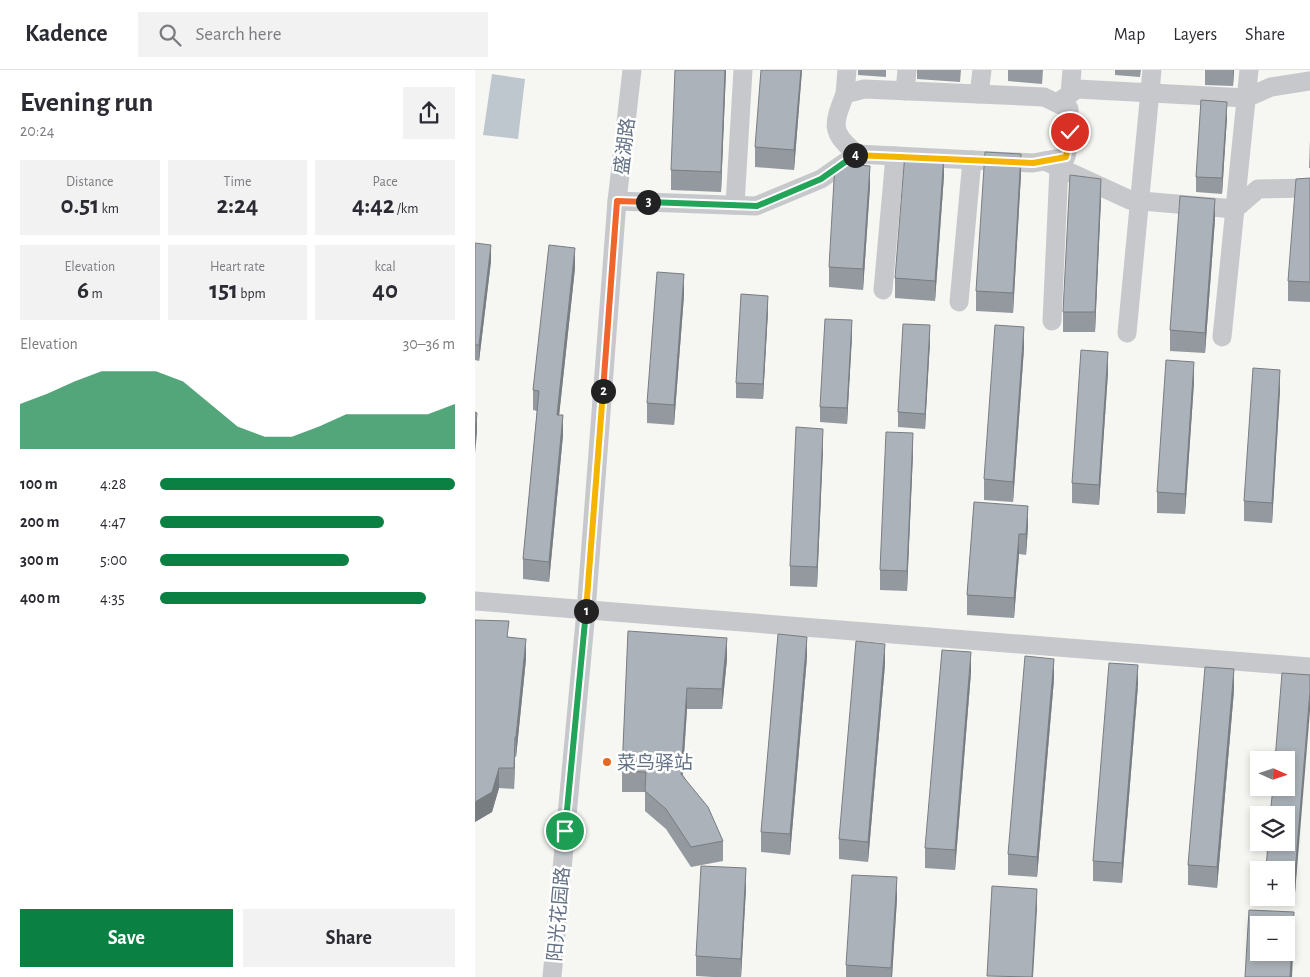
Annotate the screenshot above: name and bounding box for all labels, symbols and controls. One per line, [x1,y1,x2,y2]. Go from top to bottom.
search box [138,12,488,57]
icon: search [156,21,184,49]
text: Kadence [25,22,108,46]
text: Search here [196,25,281,44]
text: Map [1114,26,1145,44]
text: Layers [1173,26,1217,44]
text: Share [1245,26,1285,44]
button: share [403,87,455,139]
text: Evening run [20,89,153,117]
pin [1049,111,1091,153]
street label: 盛湖路 [611,116,638,176]
icon: check [1056,118,1084,146]
text: 20:24 [20,123,54,139]
pin: 4 [843,142,867,168]
text: 4 [852,148,859,162]
text: Distance [66,175,114,189]
text: Time [224,175,251,189]
text: Pace [373,175,398,189]
pin: 3 [635,190,661,214]
text: 0.51 [61,193,99,218]
text: 2:24 [217,193,258,218]
text: 4:42 [352,193,395,218]
text: 3 [645,195,652,209]
text: km [99,202,119,216]
text: /km [395,202,418,216]
text: Elevation [65,260,115,274]
text: Heart rate [210,260,265,274]
text: kcal [374,260,396,274]
text: 6 [77,278,89,303]
text: 151 [209,278,238,303]
text: 40 [372,278,398,303]
text: m [89,287,103,301]
text: bpm [238,287,266,301]
text: Elevation [20,336,78,352]
text: 30–36 m [403,336,455,352]
pin: 2 [591,378,615,404]
text: 2 [600,384,607,398]
text: 100 m [20,476,58,492]
text: 4:28 [100,476,126,492]
text: 200 m [20,514,60,530]
text: 4:47 [100,514,126,530]
text: 300 m [20,552,59,568]
text: 5:00 [100,552,127,568]
text: 400 m [20,590,60,606]
text: 4:35 [100,590,125,606]
pin: 1 [573,598,599,624]
text: 1 [584,604,589,618]
north arrow [1250,751,1295,796]
map controls [1250,751,1295,961]
place label: 菜鸟驿站 [617,752,693,773]
marker: 菜鸟驿站 [601,756,613,768]
button: layers [1250,806,1295,851]
pin [544,810,586,852]
icon: arrive [551,817,579,845]
button: + [1250,861,1295,906]
street label: 阳光花园路 [545,866,573,962]
button: Save [20,909,233,967]
button: Share [243,909,455,967]
button: − [1250,916,1295,961]

